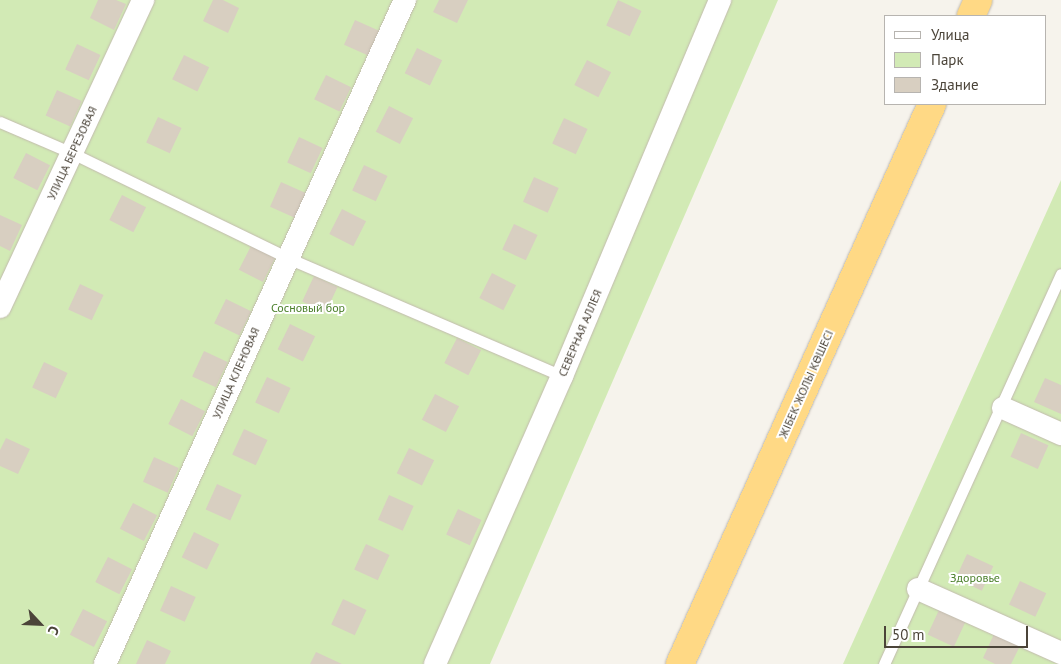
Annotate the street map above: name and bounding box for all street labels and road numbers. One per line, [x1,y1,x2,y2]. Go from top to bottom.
street label: УЛИЦА БЕРЕЗОВАЯ [44,104,100,202]
street label: СЕВЕРНАЯ АЛЛЕЯ [555,287,605,379]
street label: УЛИЦА КЛЕНОВАЯ [209,325,263,421]
street label: ЖІБЕК ЖОЛЫ КӨШЕСІ [776,328,836,440]

